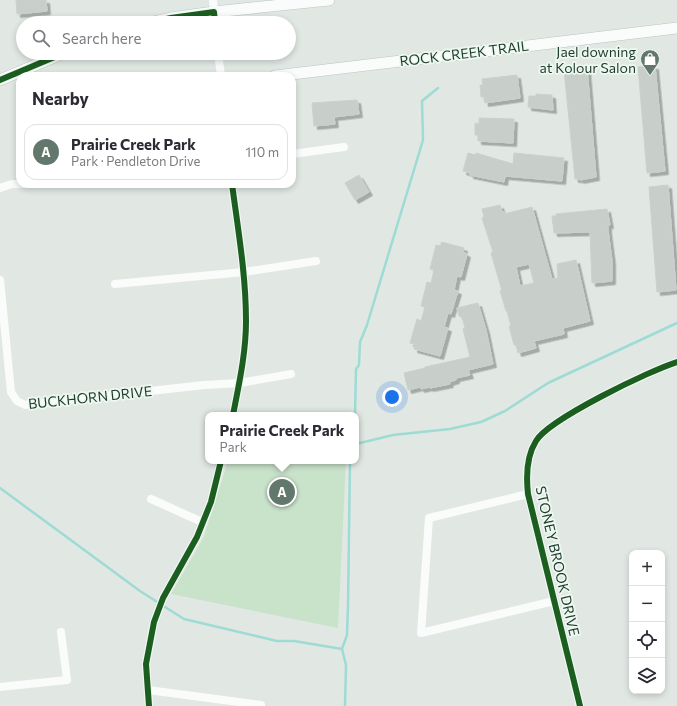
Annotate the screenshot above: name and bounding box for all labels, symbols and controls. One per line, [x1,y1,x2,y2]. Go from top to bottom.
search box [16,16,296,60]
icon: search [30,27,52,49]
text: Search here [62,29,141,47]
street label: ROCK CREEK TRAIL [399,37,529,69]
place label: Jael downing at Kolour Salon [540,43,636,76]
shop icon: Jael downing at Kolour Salon [639,48,661,76]
text: Nearby [32,88,89,109]
text: Prairie Creek Park [71,135,196,153]
text: A [41,144,51,160]
text: 110 m [246,144,279,160]
text: Park · Pendleton Drive [71,153,200,169]
street label: BUCKHORN DRIVE [27,382,153,412]
your location [382,387,402,407]
popup [205,412,359,464]
text: Prairie Creek Park [220,421,344,439]
text: Park [220,439,247,455]
pin: A [269,477,295,507]
street label: STONEY BROOK DRIVE [532,484,584,638]
map controls [629,550,665,694]
button: + [629,550,665,586]
button: − [629,586,665,622]
button: locate [629,622,665,658]
button: layers [629,658,665,694]

